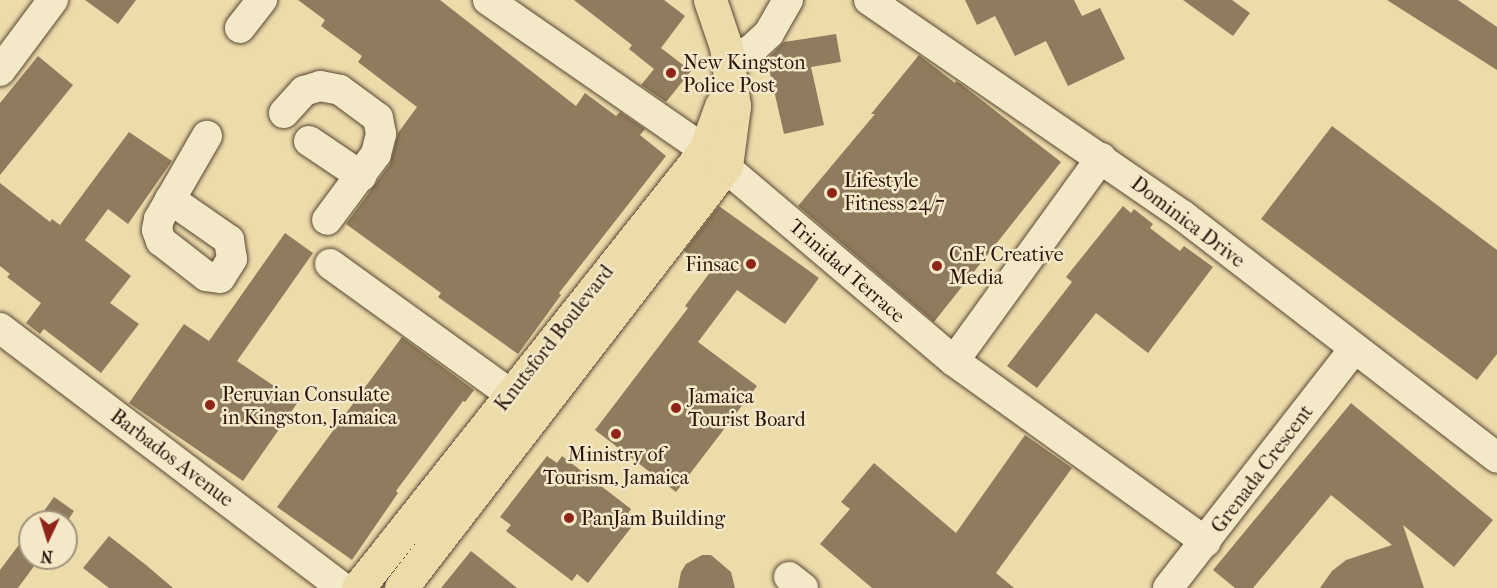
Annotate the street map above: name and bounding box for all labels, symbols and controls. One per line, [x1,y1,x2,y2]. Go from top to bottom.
place label: New Kingston Police Post [683,50,806,97]
marker: New Kingston Police Post [664,66,678,80]
place label: Lifestyle Fitness 24/7 [844,169,945,216]
street label: Dominica Drive [1126,171,1250,273]
marker: Lifestyle Fitness 24/7 [825,186,839,200]
street label: Trinidad Terrace [784,214,910,328]
place label: CnE Creative Media [949,243,1064,290]
place label: Finsac [685,252,739,276]
marker: Finsac [744,257,758,271]
marker: CnE Creative Media [930,259,944,273]
street label: Knutsford Boulevard [489,260,619,416]
place label: Peruvian Consulate in Kingston, Jamaica [222,382,397,429]
place label: Jamaica Tourist Board [688,384,806,431]
marker: Peruvian Consulate in Kingston, Jamaica [203,398,217,412]
street label: Grenada Crescent [1206,400,1318,538]
marker: Jamaica Tourist Board [669,401,683,415]
street label: Barbados Avenue [106,404,238,512]
marker: Ministry of Tourism, Jamaica [609,427,623,441]
place label: Ministry of Tourism, Jamaica [543,443,689,490]
place label: PanJam Building [581,506,725,530]
north arrow [18,510,78,570]
marker: PanJam Building [562,511,576,525]
text: N [40,547,54,566]

